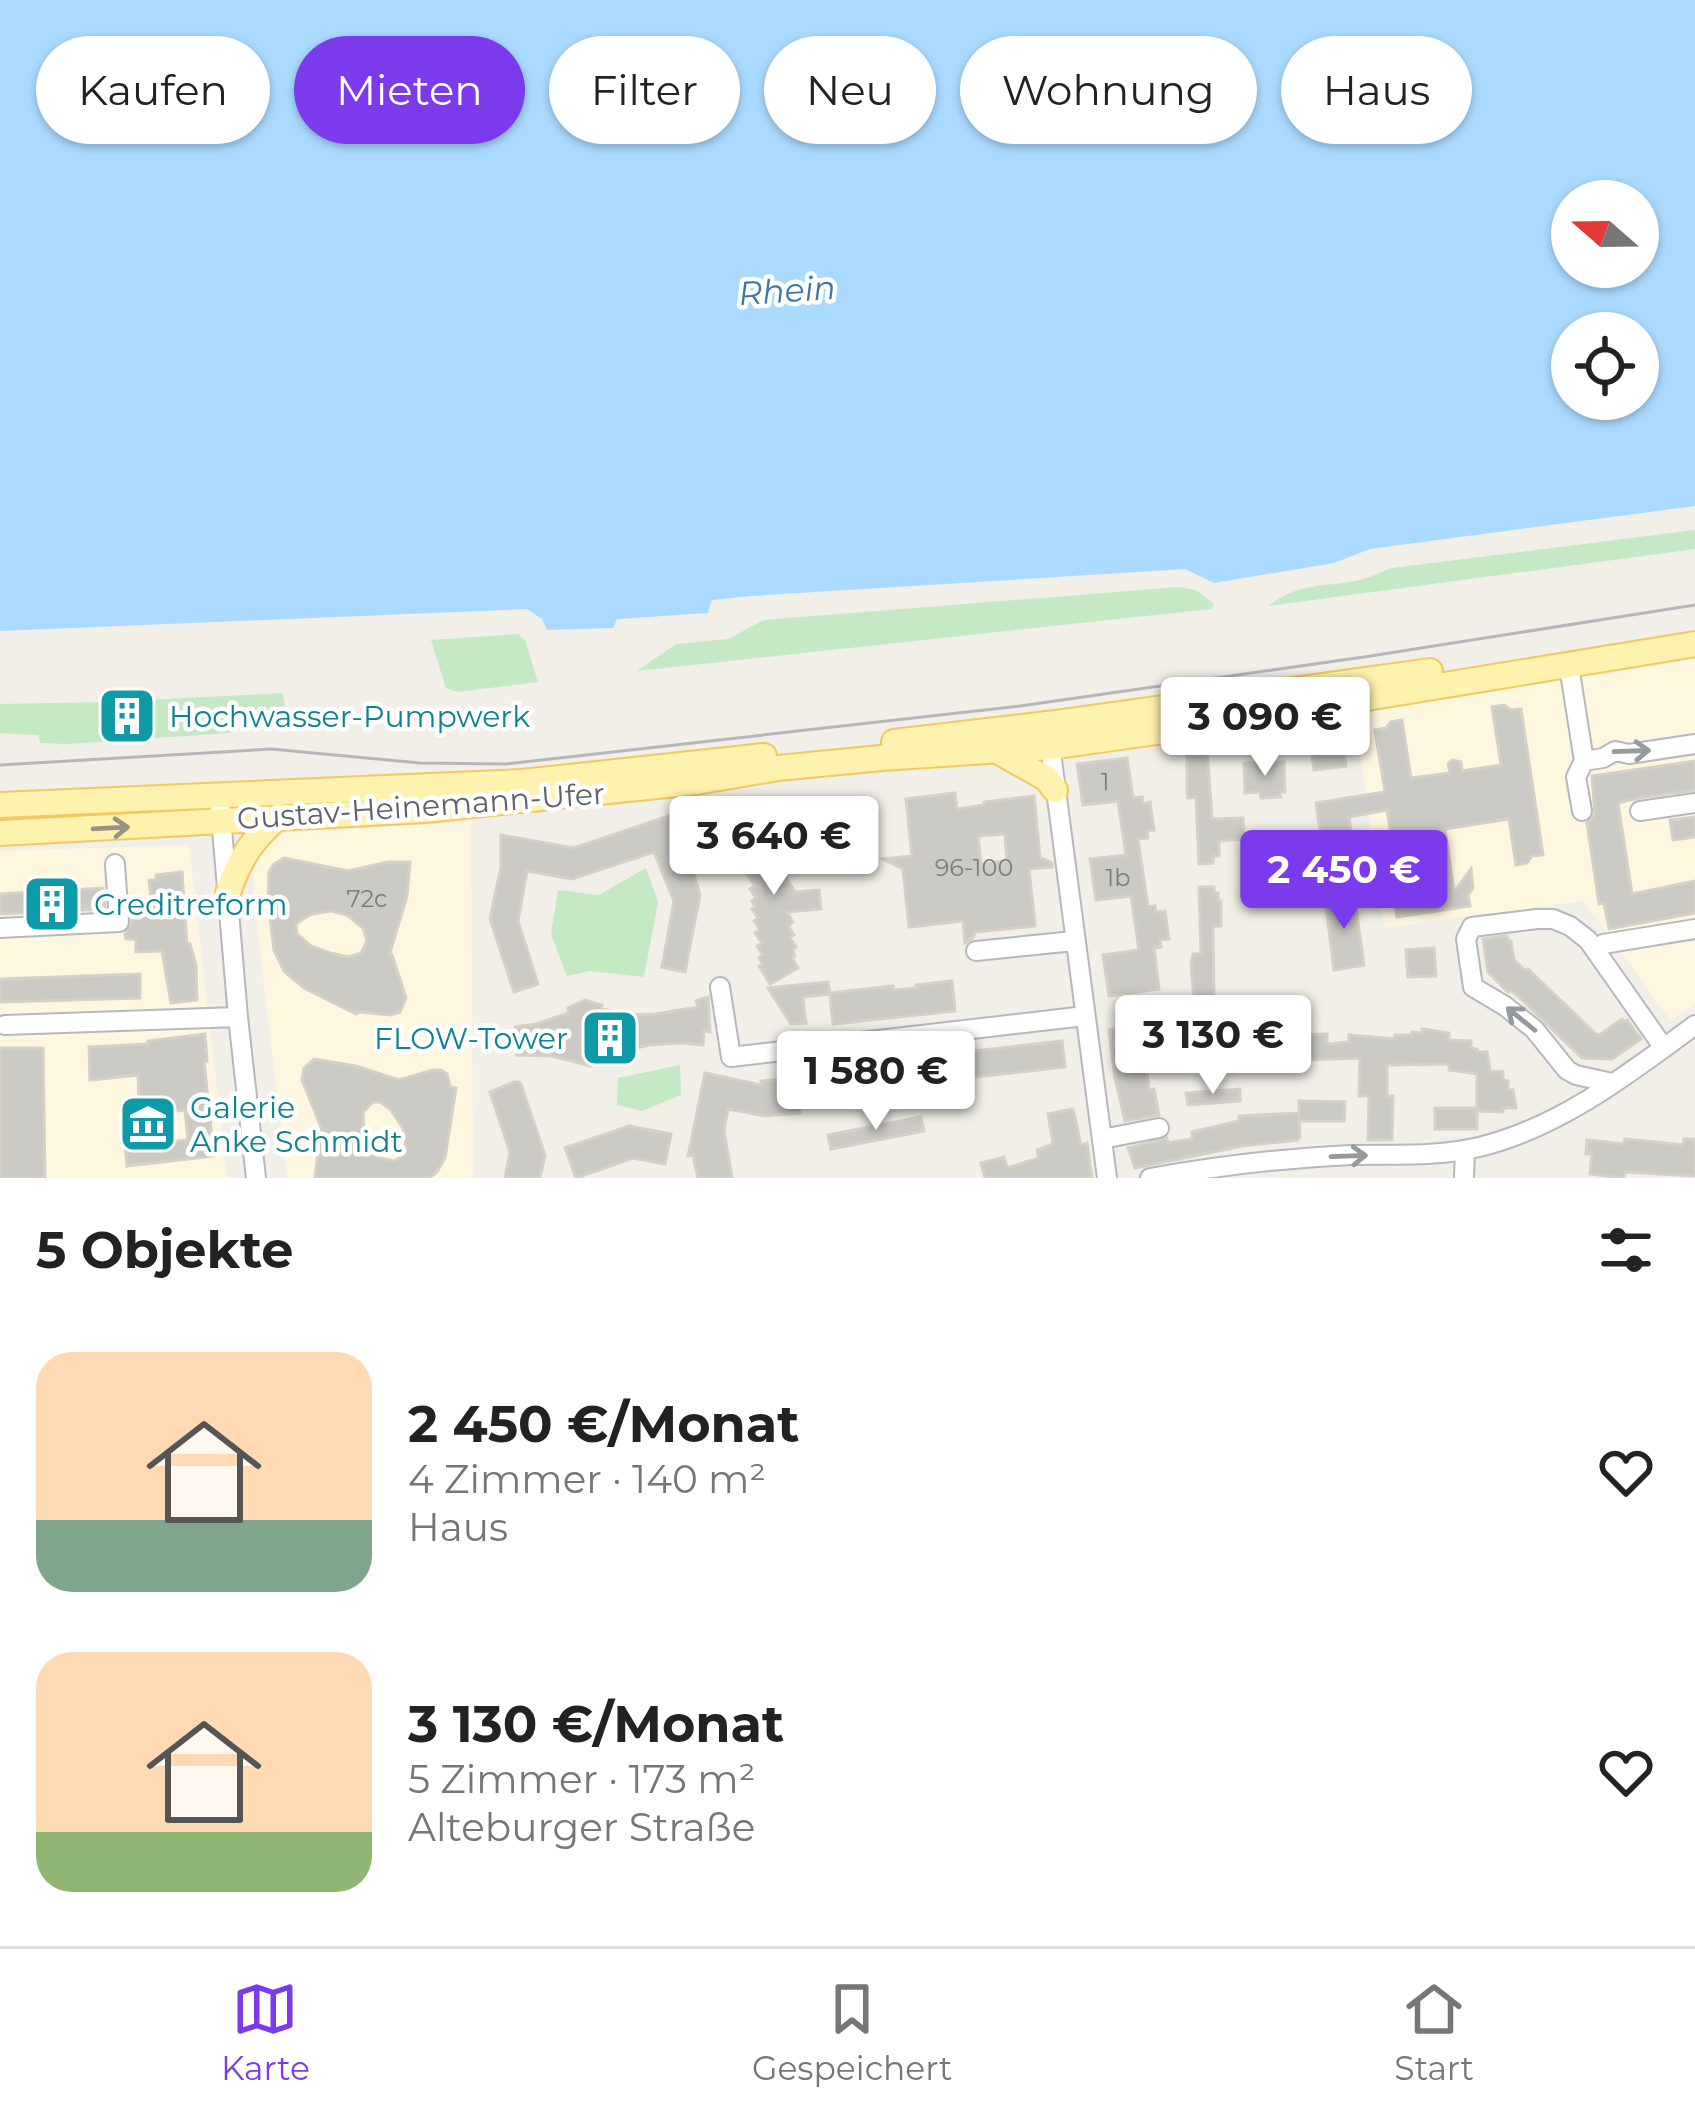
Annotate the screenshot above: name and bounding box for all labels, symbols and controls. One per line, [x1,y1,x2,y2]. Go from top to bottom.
chip: Kaufen [36,36,270,144]
chip: Mieten [294,36,525,144]
chip: Filter [549,36,740,144]
chip: Neu [764,36,936,144]
chip: Wohnung [960,36,1257,144]
chip: Haus [1281,36,1472,144]
north arrow [1551,180,1659,288]
map controls [1551,180,1659,420]
water label: Rhein [737,267,837,313]
button: locate [1551,312,1659,420]
pin: 3 090 € [1154,677,1376,779]
building icon: Hochwasser-Pumpwerk [96,685,158,747]
text: 3 090 € [1188,692,1342,740]
place label: Hochwasser-Pumpwerk [169,698,530,735]
one-way arrow [1612,740,1651,763]
house number: 1 [1101,767,1109,796]
street label: Gustav-Heinemann-Ufer [236,775,606,837]
pin: 3 640 € [663,796,885,898]
text: 3 640 € [697,811,852,859]
one-way arrow [91,816,130,839]
pin: 2 450 € [1233,830,1455,932]
text: 2 450 € [1267,845,1421,893]
house number: 96-100 [935,853,1013,882]
house number: 1b [1106,863,1130,892]
building icon: Creditreform [21,873,83,935]
house number: 72c [346,884,388,913]
place label: Creditreform [94,886,287,923]
pin: 3 130 € [1102,995,1324,1097]
one-way arrow [1506,1005,1537,1033]
building icon: FLOW-Tower [579,1007,641,1069]
text: 3 130 € [1142,1010,1284,1058]
place label: FLOW-Tower [374,1020,568,1057]
pin: 1 580 € [765,1031,987,1133]
text: 1 580 € [804,1046,948,1094]
place label: Galerie Anke Schmidt [190,1089,403,1160]
museum icon: Galerie Anke Schmidt [117,1093,179,1155]
one-way arrow [1329,1144,1368,1167]
icon: filters [1593,1217,1659,1283]
text: 5 Objekte [36,1219,293,1281]
text: 2 450 €/Monat [408,1393,799,1455]
icon: home [132,1400,276,1544]
icon: heart [1593,1439,1659,1505]
text: 4 Zimmer · 140 m² [408,1455,766,1503]
text: Haus [408,1503,508,1551]
text: 3 130 €/Monat [408,1693,784,1755]
icon: home [132,1700,276,1844]
icon: heart [1593,1739,1659,1805]
text: 5 Zimmer · 173 m² [408,1755,755,1803]
text: Alteburger Straße [408,1803,755,1851]
tab: Karte [221,1976,310,2088]
tab: Gespeichert [752,1976,952,2088]
tab: Start [1394,1976,1474,2088]

